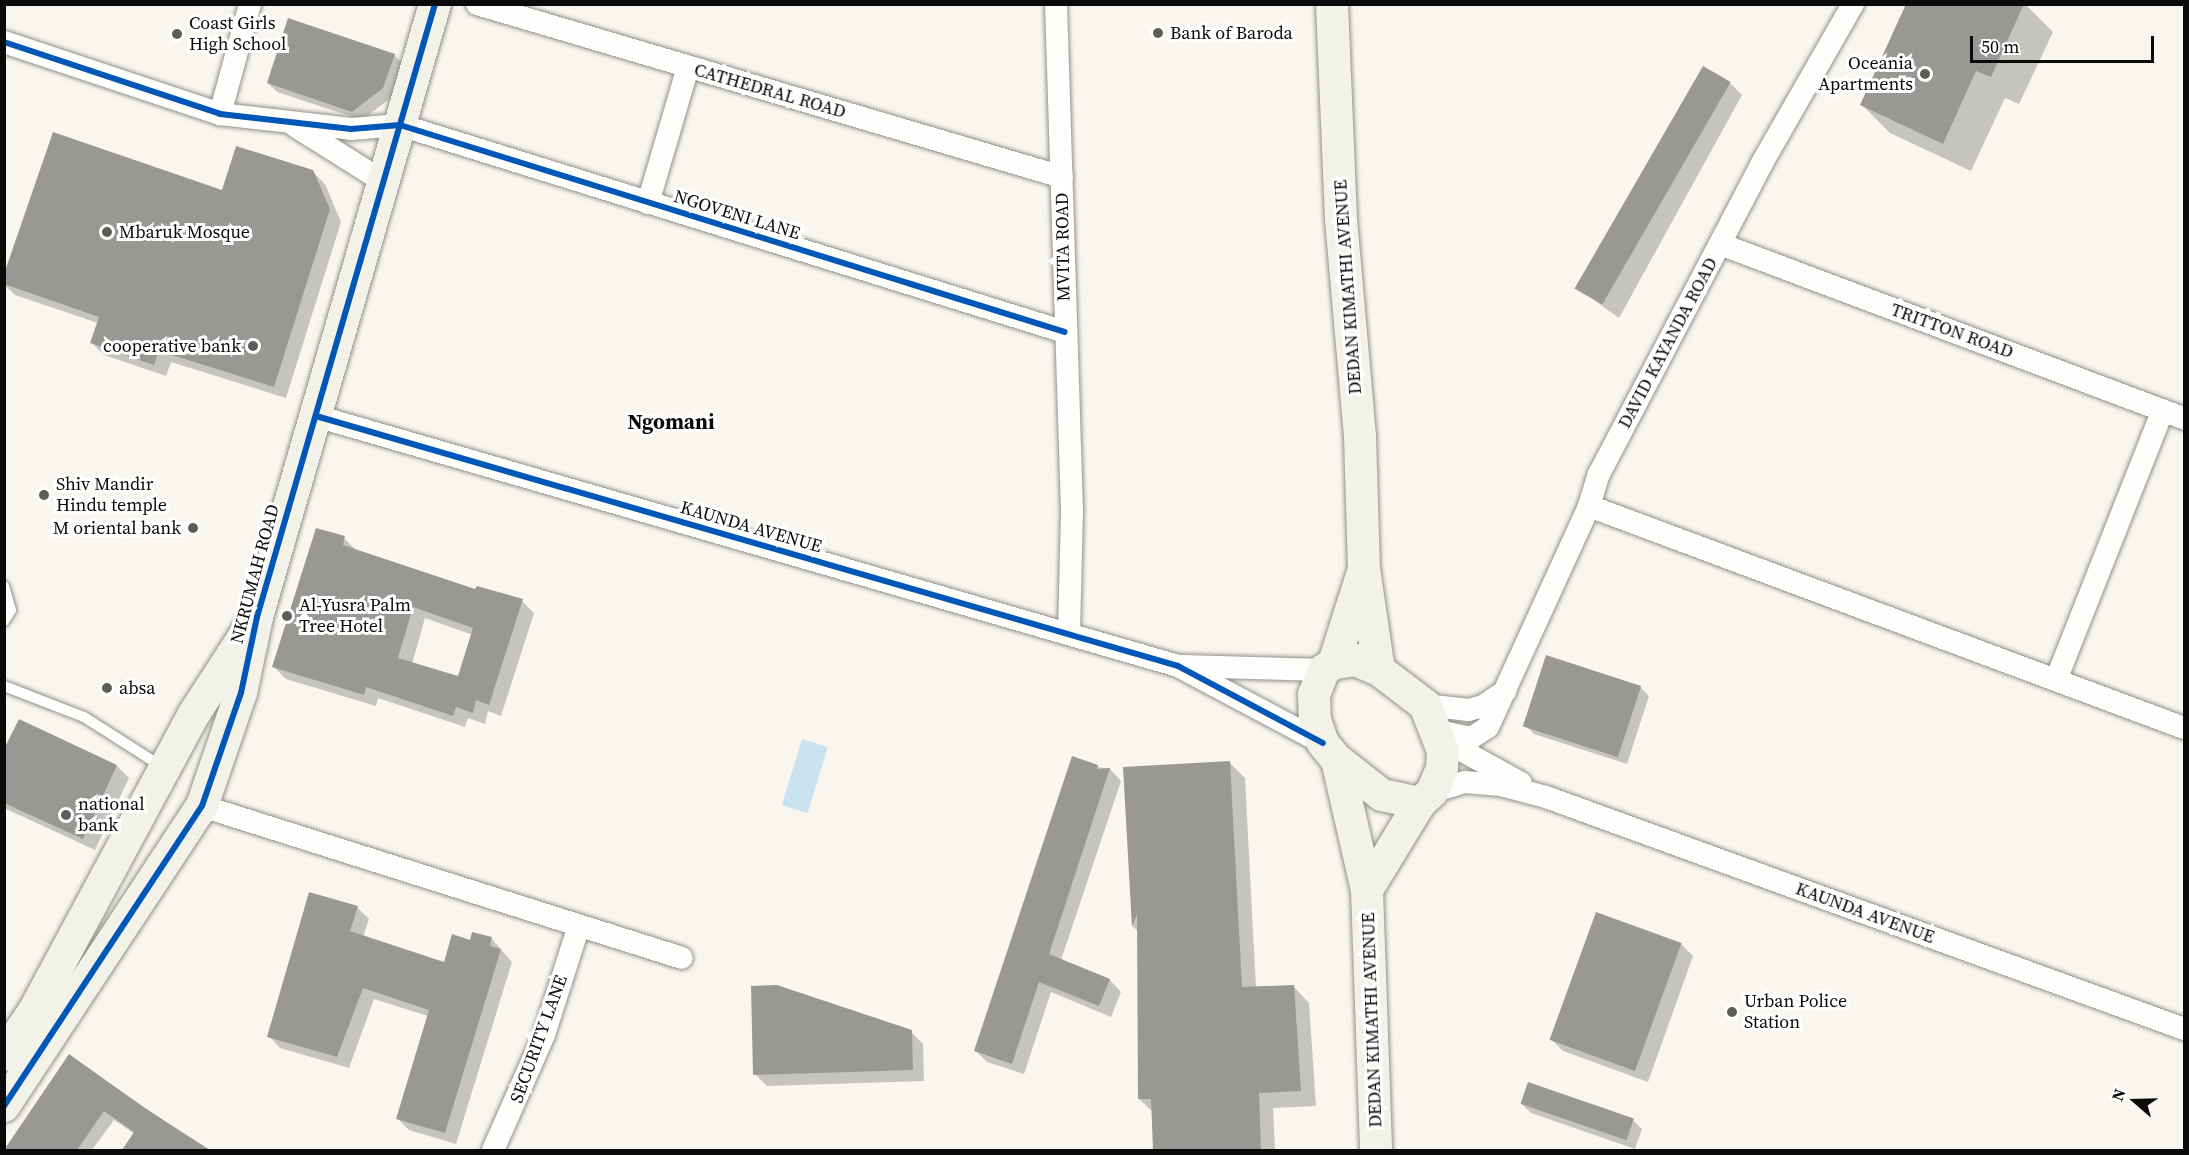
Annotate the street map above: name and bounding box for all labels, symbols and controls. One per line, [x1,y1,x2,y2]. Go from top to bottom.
place label: Coast Girls High School [189,13,286,56]
place label: Bank of Baroda [1170,22,1293,44]
scale bar [1973,24,2158,62]
marker: Bank of Baroda [1151,26,1165,40]
marker: Coast Girls High School [170,27,184,41]
text: 50 m [1981,34,2019,59]
place label: Oceania Apartments [1818,53,1913,96]
street label: CATHEDRAL ROAD [692,59,848,123]
marker: Oceania Apartments [1918,67,1932,81]
street label: DEDAN KIMATHI AVENUE [1330,179,1366,395]
street label: NGOVENI LANE [671,186,803,244]
street label: MVITA ROAD [1051,192,1075,302]
place label: Mbaruk Mosque [119,221,250,243]
marker: Mbaruk Mosque [100,225,114,239]
street label: DAVID KAYANDA ROAD [1614,254,1722,432]
street label: TRITTON ROAD [1888,299,2016,363]
place label: cooperative bank [103,335,241,357]
marker: cooperative bank [246,339,260,353]
district label: Ngomani [627,409,715,435]
place label: Shiv Mandir Hindu temple [56,474,167,516]
marker: Shiv Mandir Hindu temple [37,488,51,502]
street label: KAUNDA AVENUE [678,496,824,558]
street label: NKRUMAH ROAD [226,502,284,646]
place label: M oriental bank [53,517,181,539]
marker: M oriental bank [186,521,200,535]
place label: Al-Yusra Palm Tree Hotel [299,595,411,638]
marker: Al-Yusra Palm Tree Hotel [280,609,294,623]
place label: absa [119,677,156,699]
marker: absa [100,681,114,695]
place label: national bank [78,794,145,836]
marker: national bank [59,808,73,822]
street label: KAUNDA AVENUE [1793,878,1937,948]
street label: DEDAN KIMATHI AVENUE [1357,912,1387,1128]
street label: SECURITY LANE [506,972,572,1106]
place label: Urban Police Station [1744,991,1847,1034]
marker: Urban Police Station [1725,1005,1739,1019]
north arrow [2105,1071,2165,1131]
text: N [2106,1086,2130,1104]

